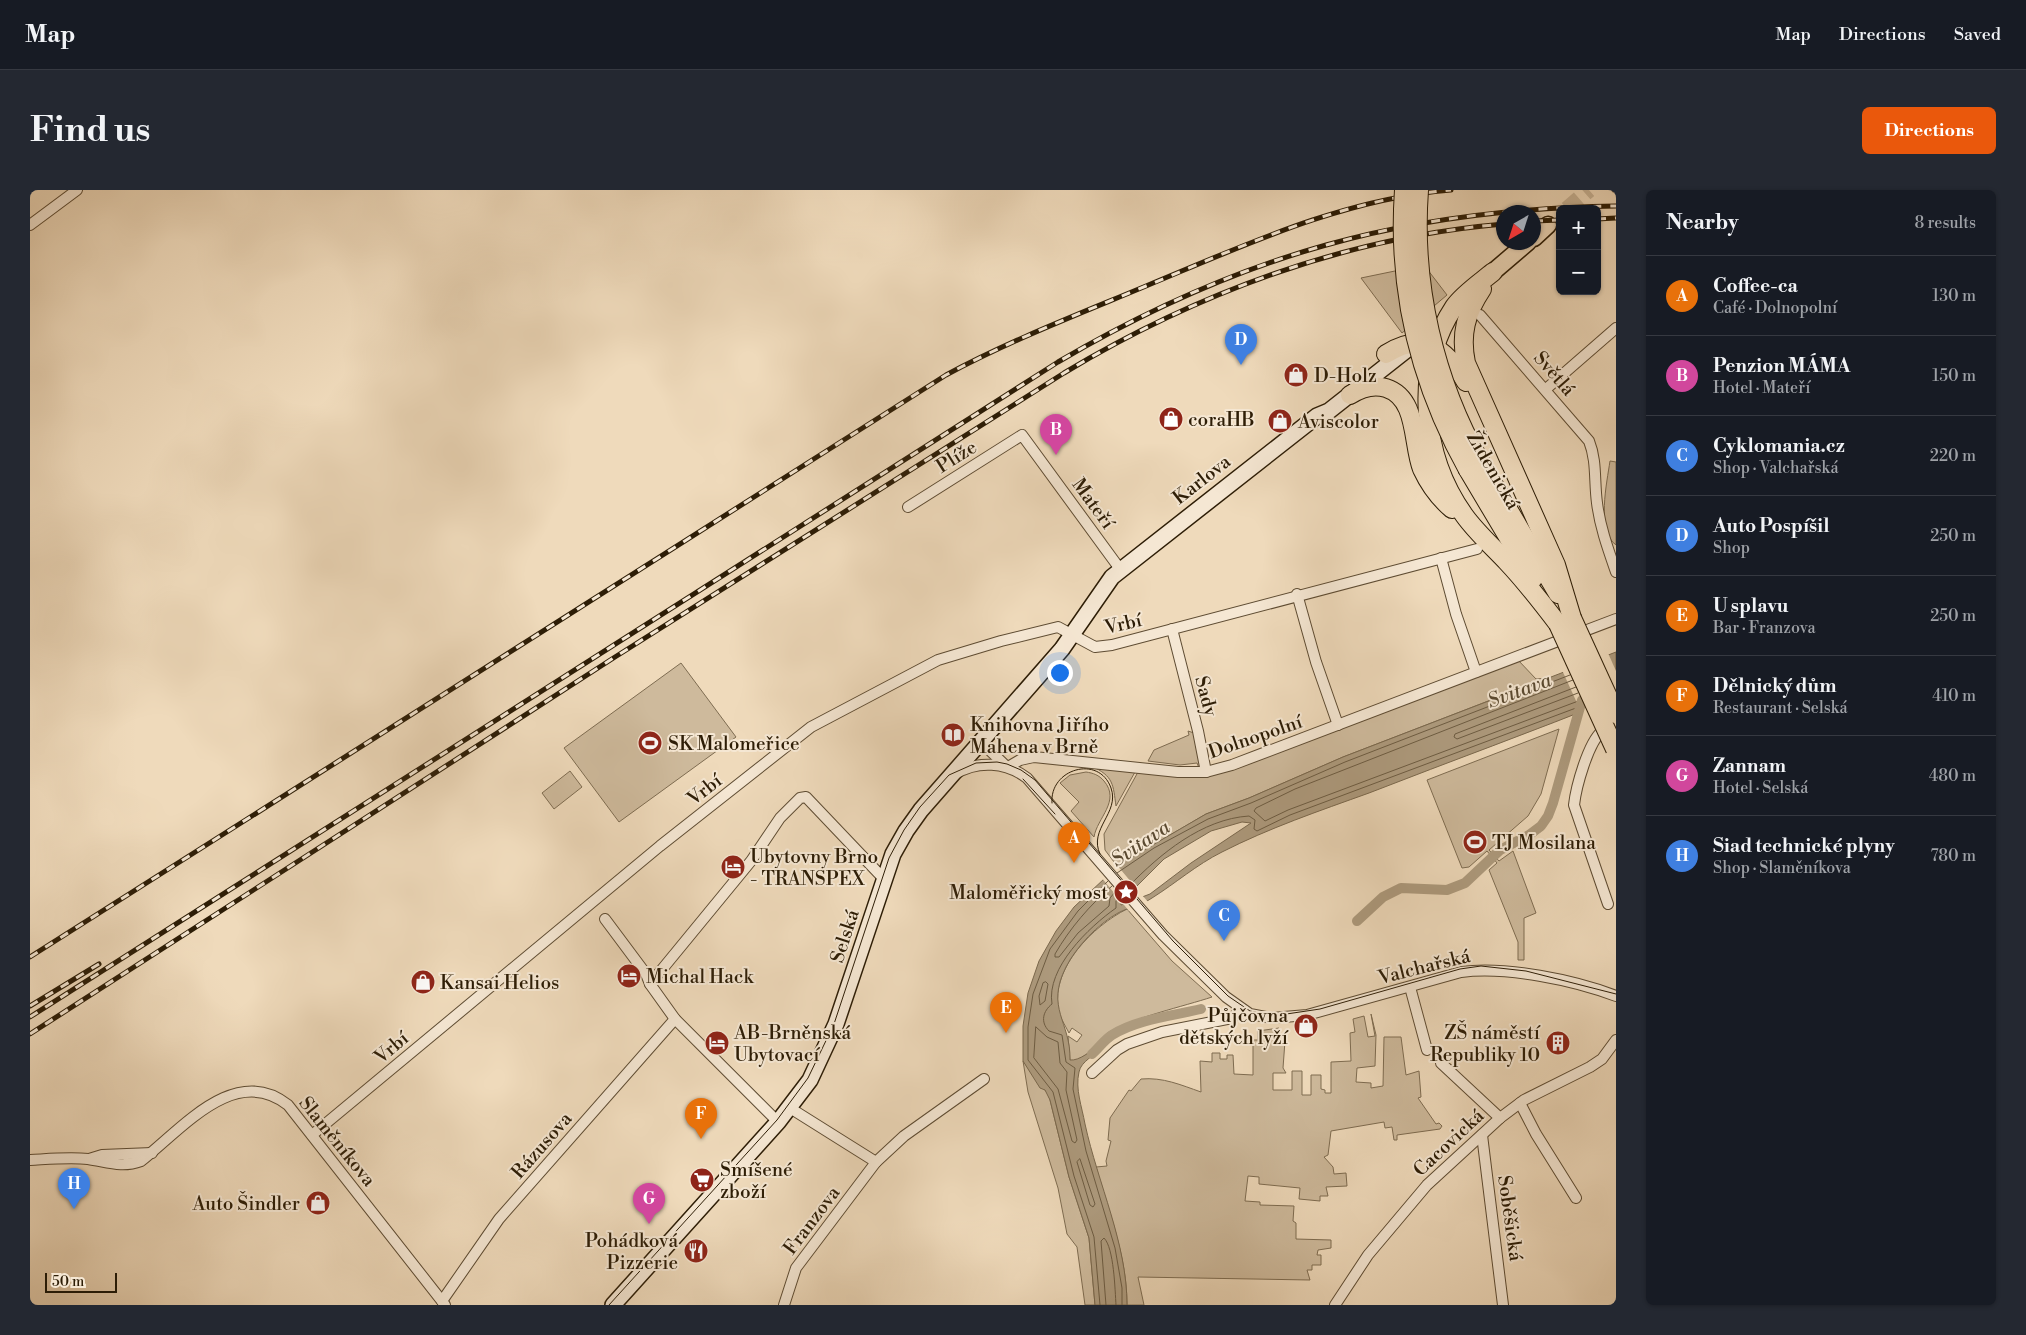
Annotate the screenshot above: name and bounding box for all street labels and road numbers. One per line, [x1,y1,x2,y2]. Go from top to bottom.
street label: Světlá [1528,346,1580,401]
street label: Židenická [1461,427,1526,514]
street label: Plíže [932,435,981,479]
street label: Karlova [1168,449,1236,510]
street label: Mateří [1067,473,1120,534]
street label: Vrbí [1101,608,1145,640]
street label: Sady [1189,673,1223,720]
street label: Dolnopolní [1205,709,1306,764]
street label: Vrbí [682,768,727,811]
street label: Selská [825,906,865,966]
street label: Valchařská [1375,944,1473,990]
street label: Vrbí [369,1026,414,1070]
street label: Slaměníkova [294,1092,381,1192]
street label: Cacovická [1408,1104,1489,1182]
street label: Rázusova [506,1107,578,1184]
street label: Soběšická [1492,1174,1528,1263]
street label: Franzova [778,1181,846,1260]

